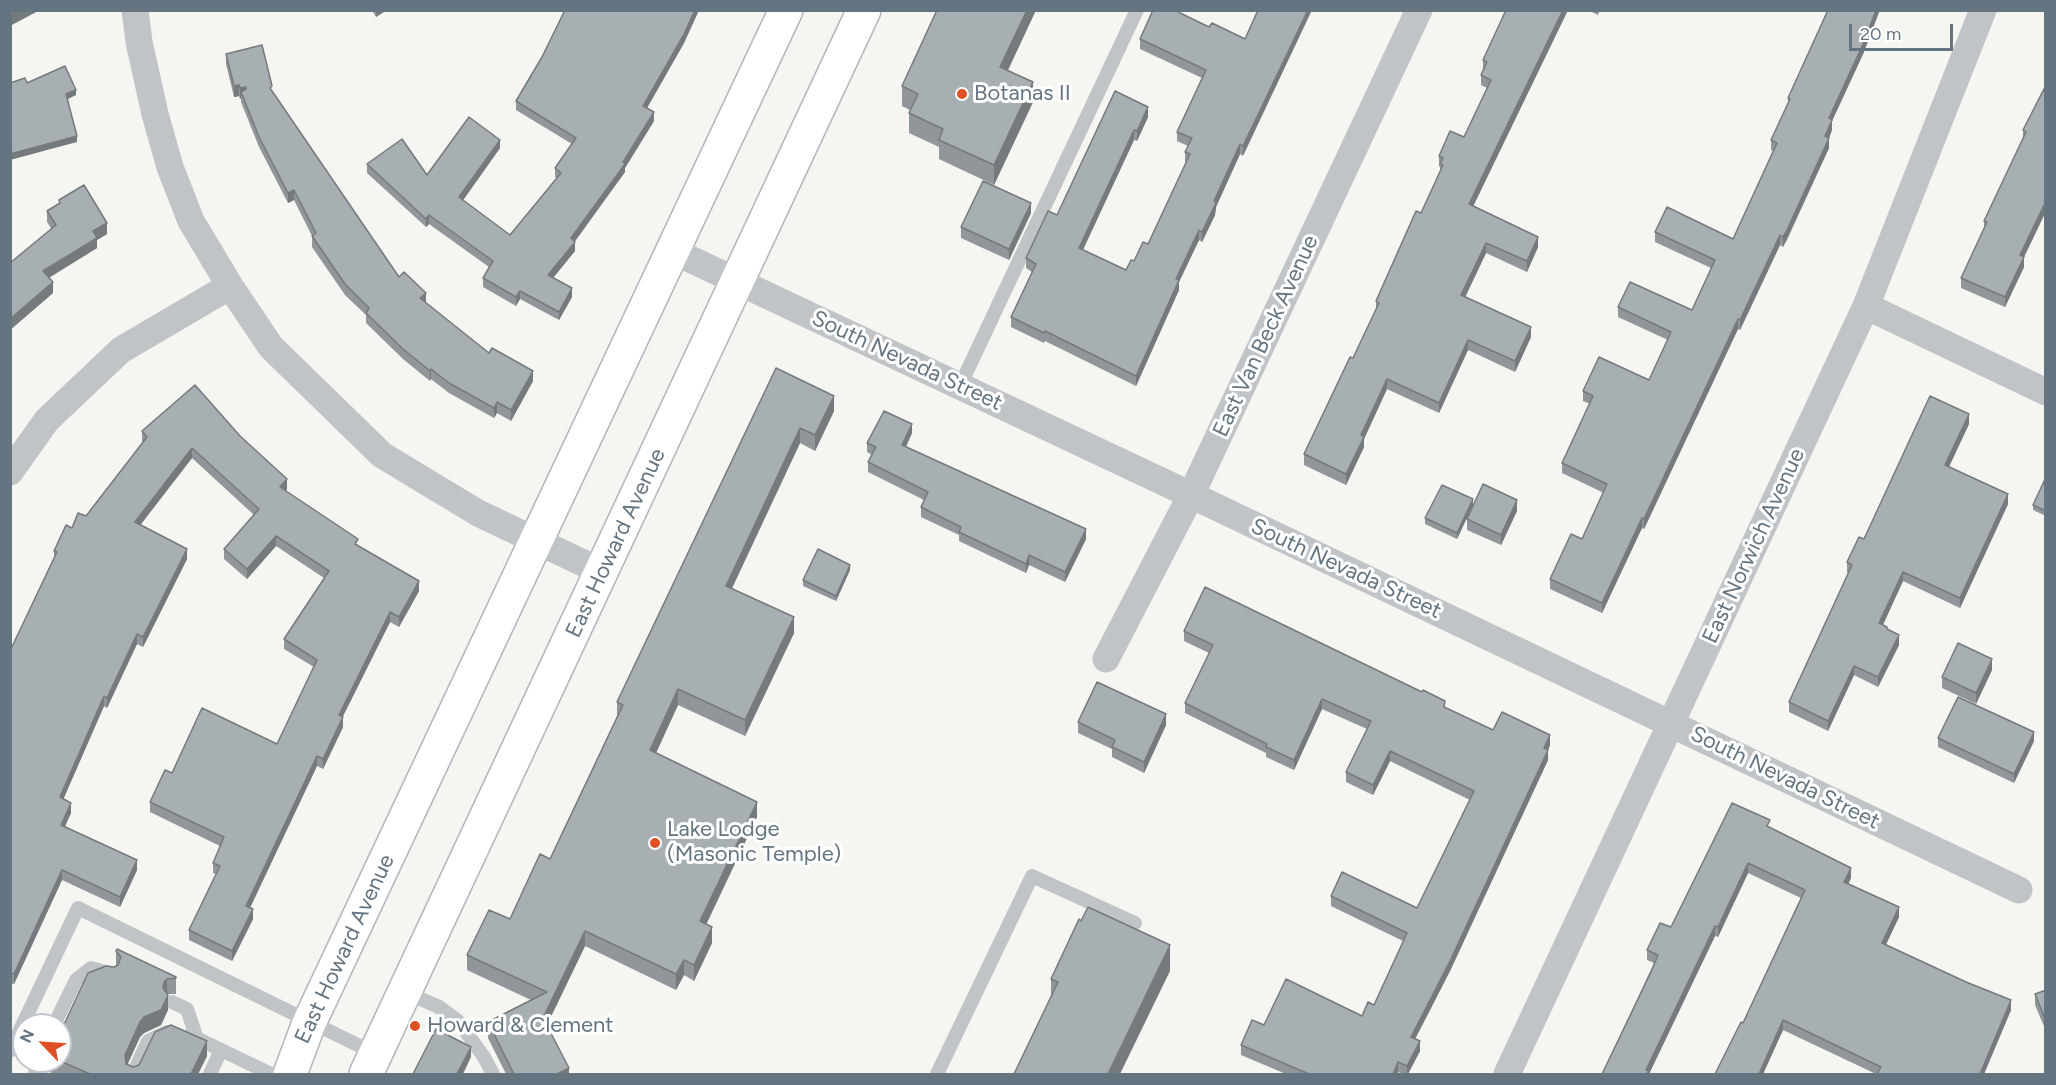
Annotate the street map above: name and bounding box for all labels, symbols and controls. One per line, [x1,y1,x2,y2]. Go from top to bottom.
scale bar [1852,12,1956,50]
text: 20 m [1860,23,1901,45]
place label: Botanas II [974,81,1071,107]
marker: Botanas II [955,87,969,101]
street label: East Van Beck Avenue [1208,231,1324,441]
street label: South Nevada Street [808,305,1006,417]
street label: East Howard Avenue [561,444,671,642]
street label: East Norwich Avenue [1697,444,1811,648]
street label: South Nevada Street [1247,513,1445,625]
street label: South Nevada Street [1686,721,1884,835]
place label: Lake Lodge (Masonic Temple) [667,817,841,868]
marker: Lake Lodge (Masonic Temple) [648,836,662,850]
street label: East Howard Avenue [290,850,400,1048]
north arrow [12,1013,72,1073]
place label: Howard & Clement [427,1013,614,1039]
marker: Howard & Clement [408,1019,422,1033]
text: N [16,1026,38,1046]

